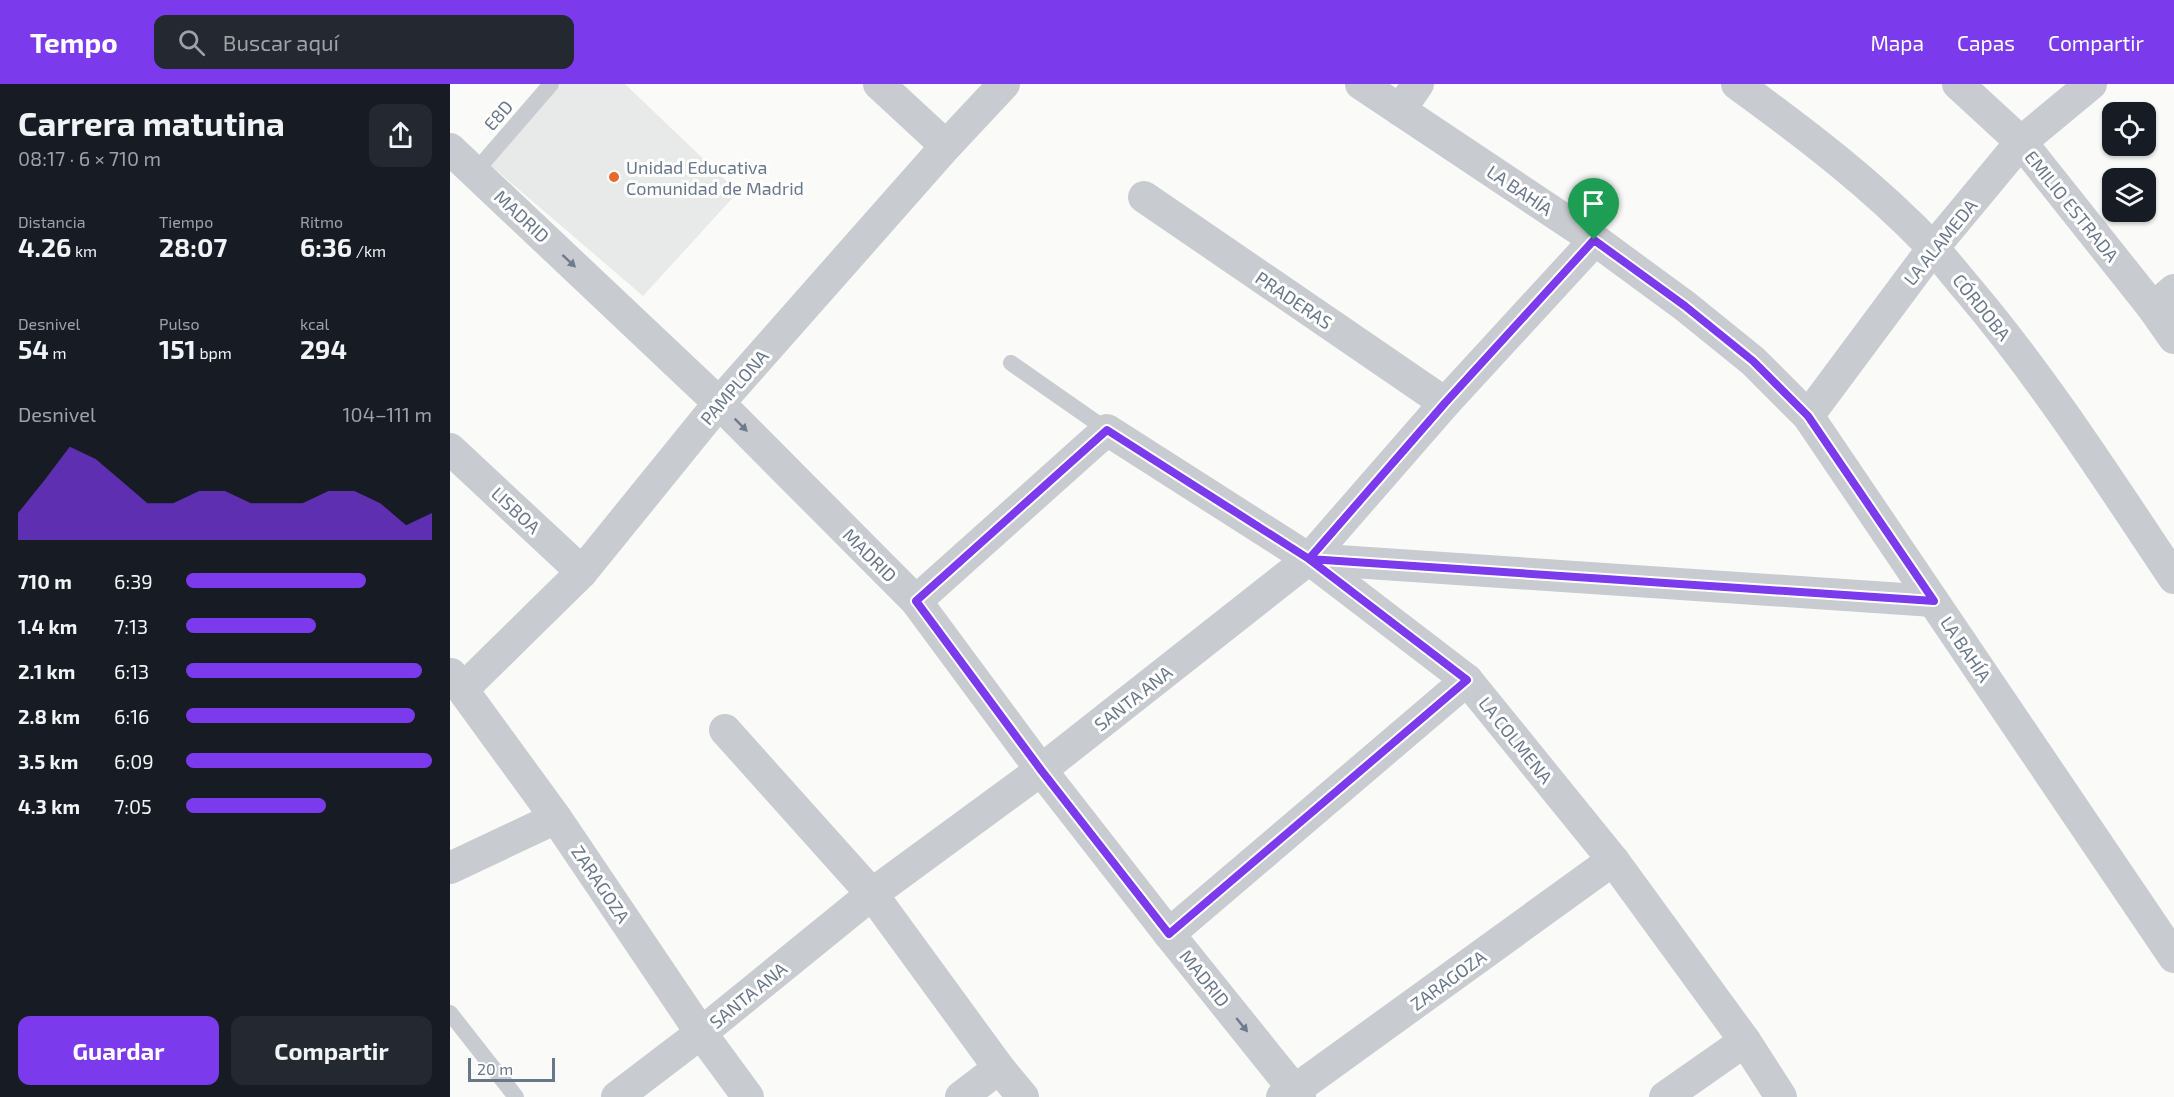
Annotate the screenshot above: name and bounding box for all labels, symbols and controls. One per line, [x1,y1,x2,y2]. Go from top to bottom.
search box [154,15,574,69]
text: Tempo [30,25,118,59]
icon: search [175,26,208,59]
text: Buscar aquí [223,29,339,55]
text: Mapa [1870,30,1924,55]
text: Capas [1957,30,2015,55]
text: Compartir [2048,30,2144,55]
street label: E8D [479,95,517,135]
map controls [2102,102,2156,222]
button: locate [2102,102,2156,156]
text: Carrera matutina [18,103,285,143]
button: share [369,104,432,167]
text: 08:17 · 6 × 710 m [18,146,161,170]
street label: EMILIO ESTRADA [2020,146,2124,267]
place label: Unidad Educativa Comunidad de Madrid [626,156,804,199]
street label: LA BAHÍA [1483,160,1558,220]
button: layers [2102,168,2156,222]
marker: Unidad Educativa Comunidad de Madrid [607,170,621,184]
pin [1568,178,1619,240]
street label: MADRID [490,185,554,247]
icon: arrive [1577,187,1610,220]
street label: LA ALAMEDA [1899,194,1982,289]
text: Distancia [18,212,85,231]
text: Tiempo [159,212,213,231]
text: Ritmo [300,212,343,231]
text: 4.26 [18,231,71,262]
text: 28:07 [159,231,227,262]
text: 6:36 [300,231,352,262]
text: km [71,241,97,260]
text: /km [352,241,386,260]
one-way arrow [562,254,577,268]
street label: PRADERAS [1252,266,1336,334]
street label: CÓRDOBA [1948,269,2016,345]
text: Desnivel [18,314,80,333]
text: Pulso [159,314,200,333]
text: kcal [300,314,329,333]
text: 54 [18,333,49,364]
text: 151 [159,333,196,364]
text: 294 [300,333,347,364]
text: m [49,343,67,362]
text: bpm [196,343,232,362]
street label: PAMPLONA [695,344,773,429]
text: Desnivel [18,402,96,426]
text: 104–111 m [343,402,432,426]
one-way arrow [733,417,747,431]
street label: LISBOA [487,482,545,538]
street label: MADRID [839,524,901,586]
text: 710 m [18,569,72,593]
text: 6:39 [114,569,153,593]
street label: LA BAHÍA [1936,612,1996,687]
text: 1.4 km [18,614,77,638]
text: 7:13 [114,614,148,638]
text: 2.1 km [18,659,75,683]
text: 6:13 [114,659,149,683]
street label: SANTA ANA [1090,660,1177,735]
street label: LA COLMENA [1474,692,1558,788]
text: 2.8 km [18,704,80,728]
text: 6:16 [114,704,150,728]
text: 3.5 km [18,749,78,773]
text: 6:09 [114,749,154,773]
text: 4.3 km [18,794,80,818]
text: 7:05 [114,794,152,818]
street label: ZARAGOZA [567,841,635,927]
street label: MADRID [1175,945,1235,1011]
street label: ZARAGOZA [1406,945,1491,1015]
street label: SANTA ANA [705,957,792,1033]
button: Guardar [18,1016,219,1085]
button: Compartir [231,1016,432,1085]
one-way arrow [1235,1017,1248,1033]
scale bar [468,1055,555,1082]
text: 20 m [477,1059,513,1078]

